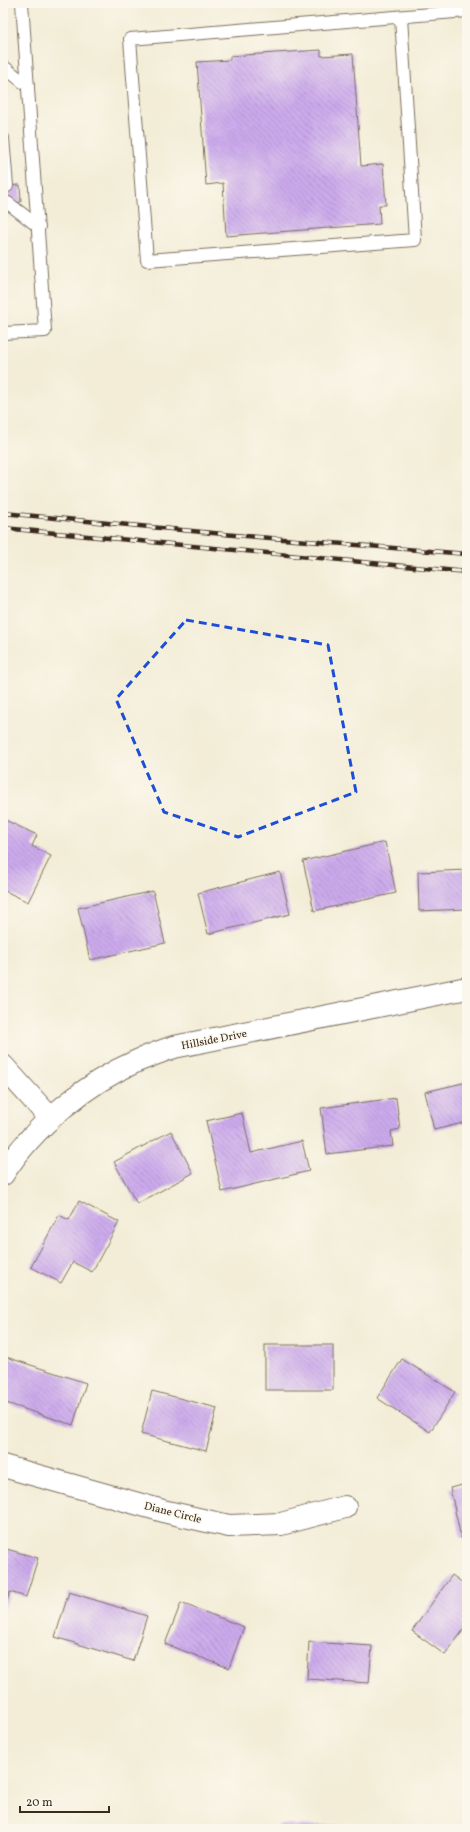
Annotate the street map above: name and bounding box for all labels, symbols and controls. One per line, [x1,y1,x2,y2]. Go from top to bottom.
street label: Hillside Drive [180,1027,248,1054]
street label: Diane Circle [142,1499,203,1528]
scale bar [20,1788,109,1814]
text: 20 m [26,1795,53,1811]

